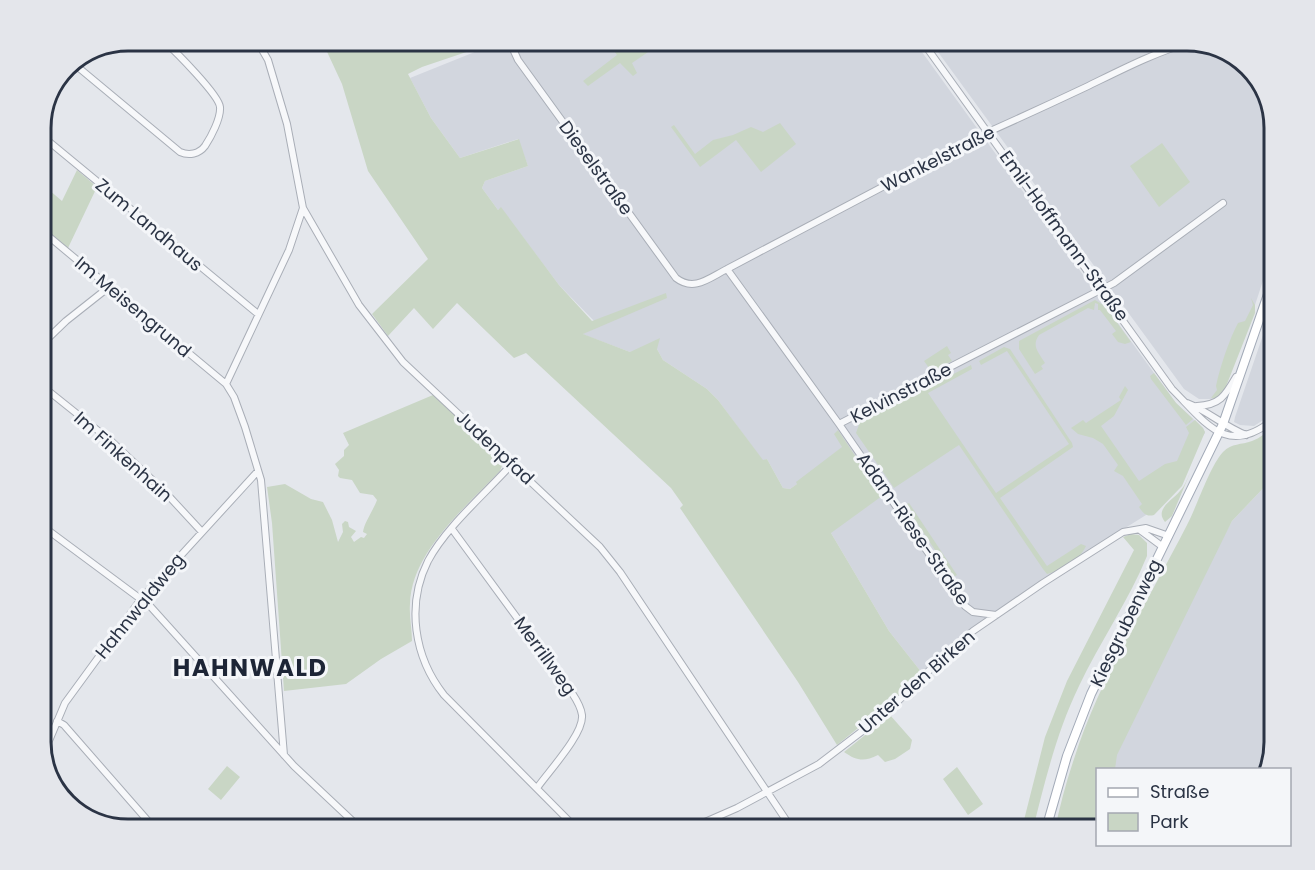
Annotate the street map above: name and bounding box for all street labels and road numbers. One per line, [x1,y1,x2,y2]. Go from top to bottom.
street label: Dieselstraße [554,115,639,220]
street label: Wankelstraße [877,119,999,198]
street label: Emil-Hoffmann-Straße [994,145,1135,326]
street label: Zum Landhaus [90,172,208,277]
street label: Im Meisengrund [70,250,197,363]
street label: Kelvinstraße [846,356,956,429]
street label: Judenpfad [451,405,540,490]
street label: Im Finkenhain [69,406,178,508]
street label: Adam-Riese-Straße [851,447,976,610]
street label: Hahnwaldweg [89,548,190,664]
street label: Kiesgrubenweg [1084,555,1167,691]
street label: Merrillweg [508,611,582,700]
street label: Unter den Birken [853,624,980,739]

